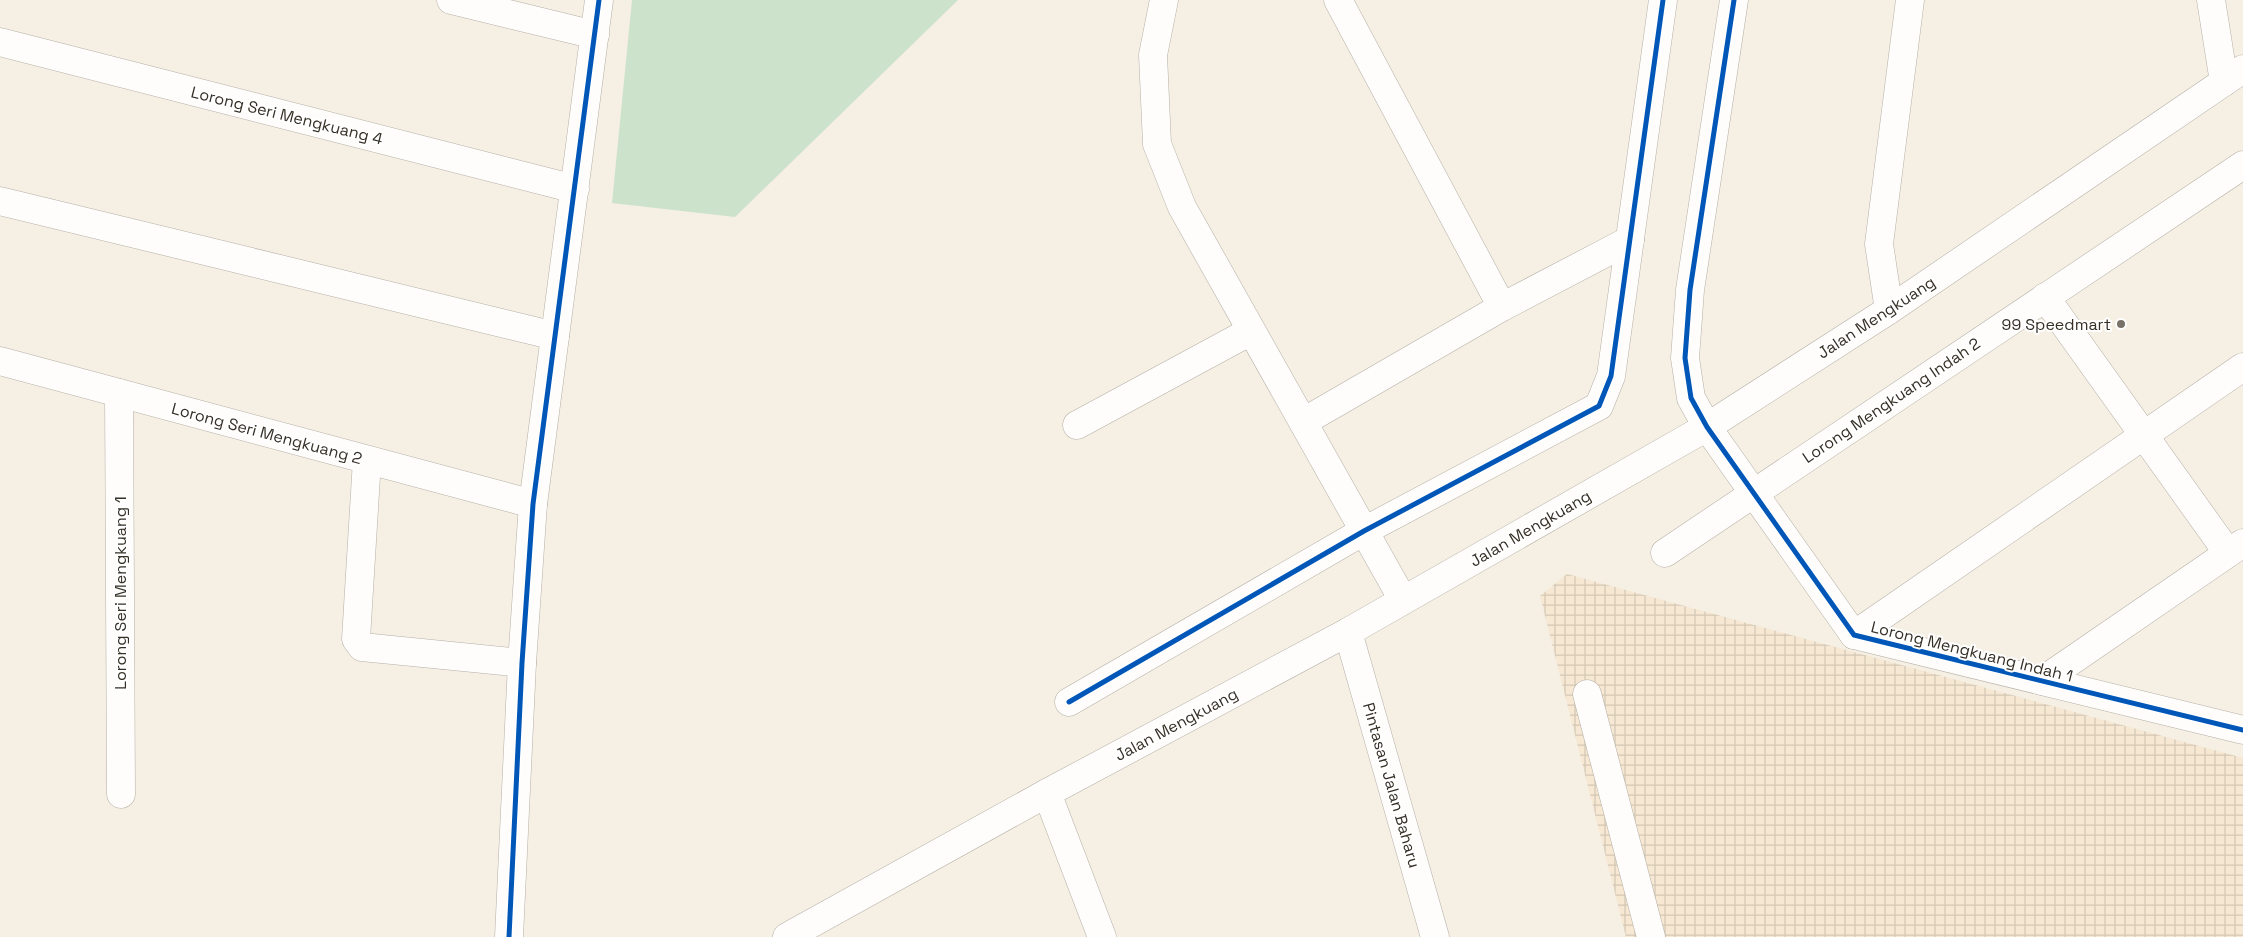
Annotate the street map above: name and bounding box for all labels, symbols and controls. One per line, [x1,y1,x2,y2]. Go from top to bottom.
street label: Lorong Seri Mengkuang 4 [189,81,385,149]
street label: Jalan Mengkuang [1813,271,1939,363]
place label: 99 Speedmart [2002,314,2111,335]
marker: 99 Speedmart [2115,318,2127,330]
street label: Lorong Mengkuang Indah 2 [1798,333,1984,468]
street label: Lorong Seri Mengkuang 2 [169,398,365,469]
street label: Jalan Mengkuang [1466,485,1595,572]
street label: Lorong Seri Mengkuang 1 [110,496,131,690]
street label: Lorong Mengkuang Indah 1 [1869,616,2075,687]
street label: Jalan Mengkuang [1111,683,1241,766]
street label: Pintasan Jalan Baharu [1358,700,1425,870]

